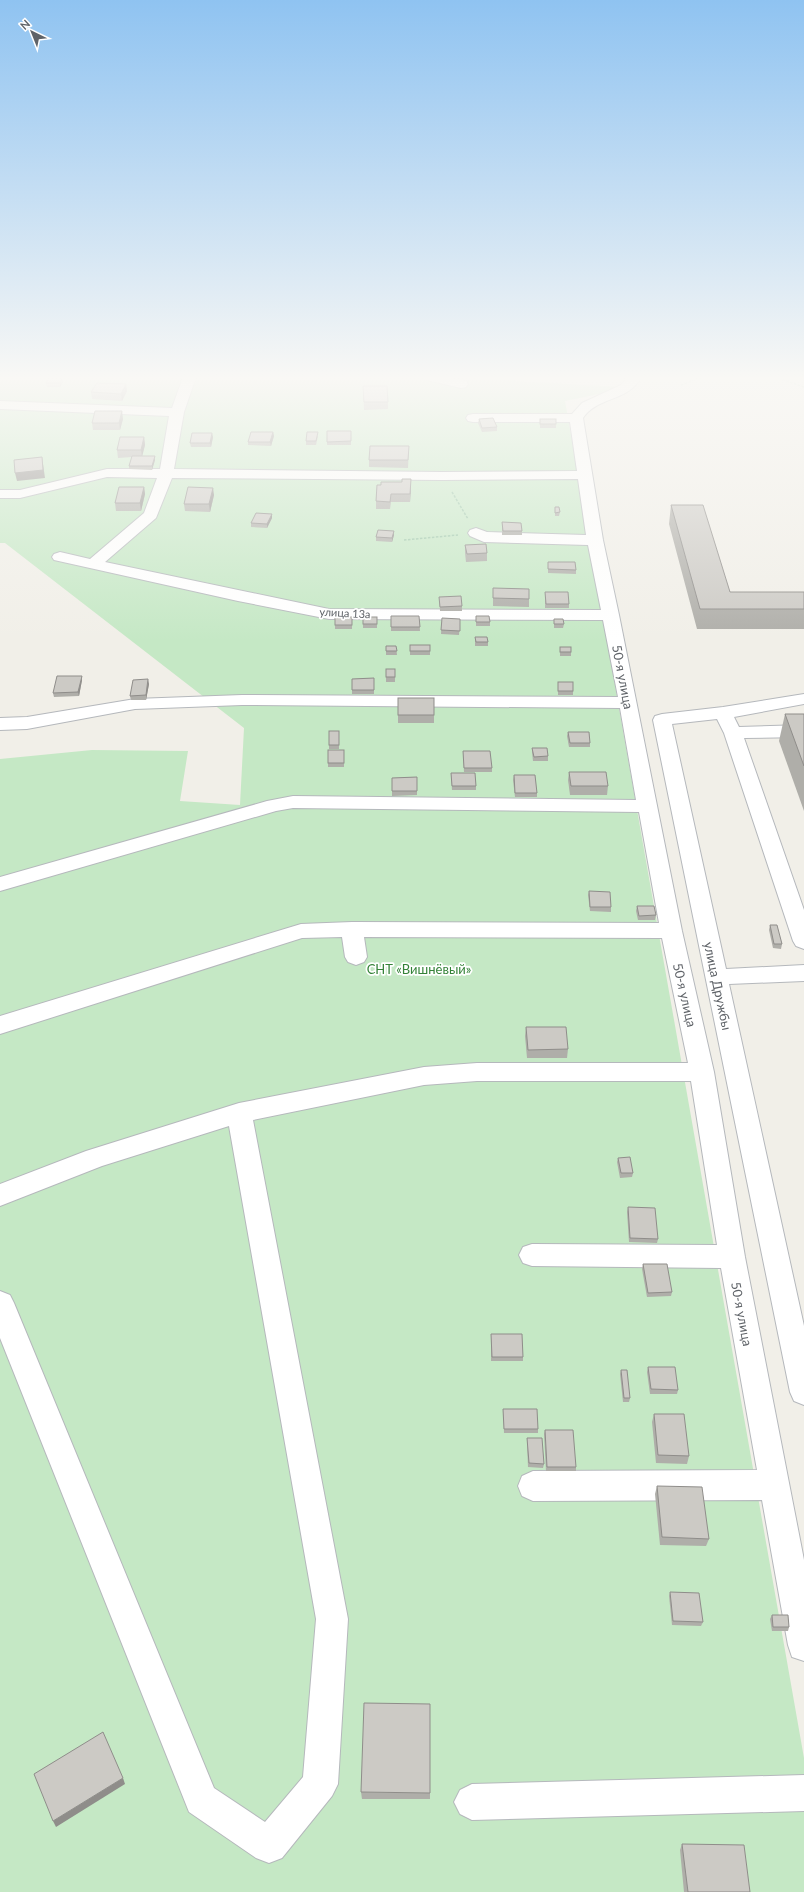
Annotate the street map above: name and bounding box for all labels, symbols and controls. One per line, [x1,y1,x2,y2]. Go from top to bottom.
north arrow [12,12,52,52]
text: N [17,17,32,32]
street label: улица 13а [319,605,371,620]
street label: 50-я улица [609,643,637,711]
street label: улица Дружбы [701,940,735,1032]
park label: СНТ «Вишнёвый» [367,961,471,977]
street label: 50-я улица [670,961,700,1029]
street label: 50-я улица [728,1280,756,1348]

